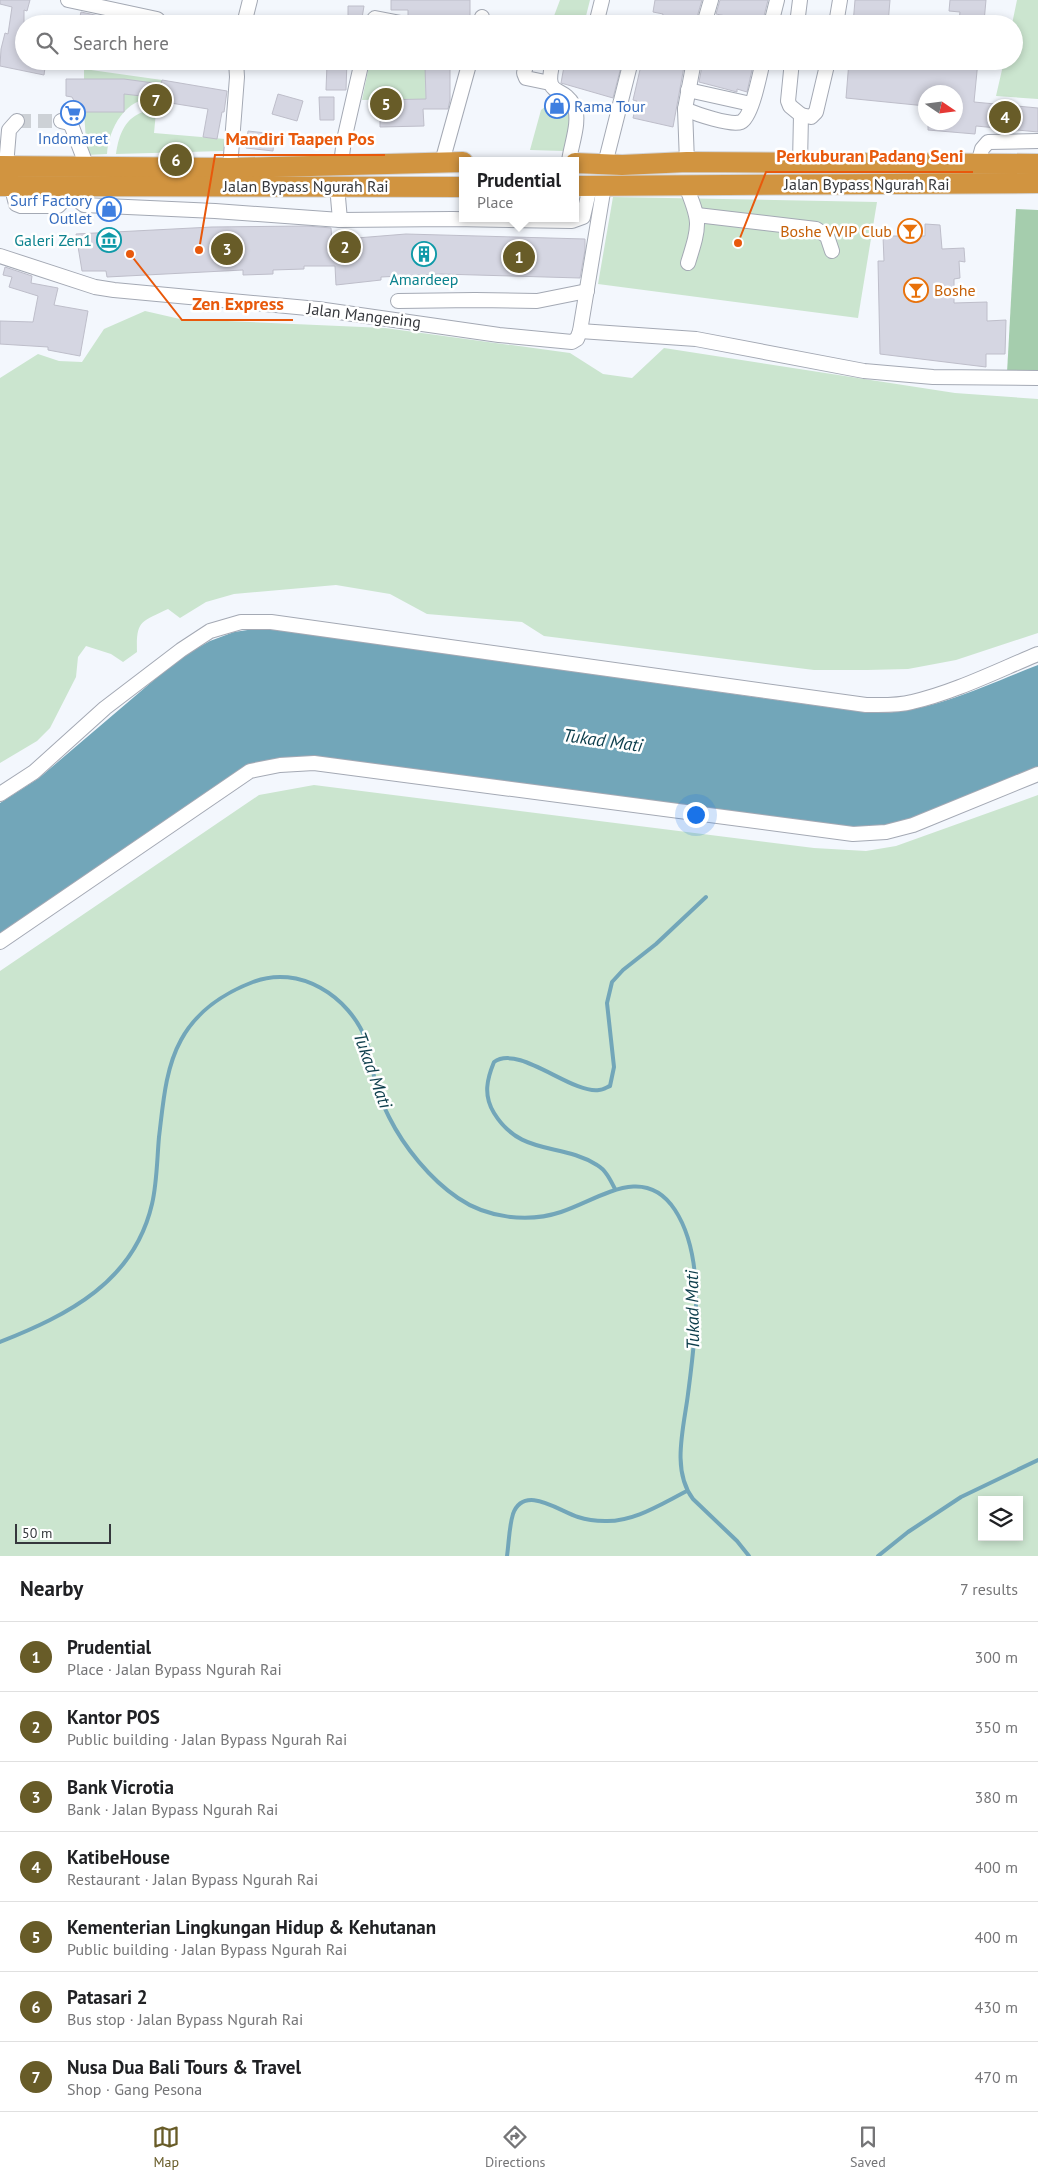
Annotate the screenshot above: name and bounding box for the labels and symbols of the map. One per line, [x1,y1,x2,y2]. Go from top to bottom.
pin: 7 [140,81,172,119]
pin: 5 [370,85,402,123]
north arrow [918,85,963,130]
shop icon: Rama Tour [544,93,570,119]
place label: Rama Tour [574,96,646,116]
pin: 4 [989,98,1021,136]
supermarket icon: Indomaret [60,100,86,126]
callout: Mandiri Taapen Pos [215,122,385,155]
text: Mandiri Taapen Pos [225,127,375,150]
place label: Indomaret [38,128,109,148]
callout: Perkuburan Padang Seni [766,139,973,172]
pin: 6 [160,141,192,179]
text: Perkuburan Padang Seni [776,144,964,167]
street label: Jalan Bypass Ngurah Rai [783,174,950,194]
street label: Jalan Bypass Ngurah Rai [222,176,389,196]
place label: Surf Factory Outlet [10,190,93,228]
shop icon: Surf Factory Outlet [96,196,122,222]
bar icon: Boshe VVIP Club [897,218,923,244]
place label: Boshe VVIP Club [780,221,892,241]
museum icon: Galeri Zen1 [96,227,122,253]
pin: 2 [329,228,361,266]
place label: Galeri Zen1 [14,230,92,250]
pin: 3 [211,230,243,268]
pin: 1 [503,238,535,276]
building icon: Amardeep [411,241,437,267]
place label: Amardeep [389,269,459,289]
bar icon: Boshe [903,277,929,303]
place label: Boshe [934,280,976,300]
callout: Zen Express [182,287,293,320]
text: Zen Express [192,292,284,315]
street label: Jalan Mangening [305,298,422,332]
water label: Tukad Mati [562,723,645,757]
your location [683,802,709,828]
water label: Tukad Mati [349,1029,398,1113]
water label: Tukad Mati [680,1269,704,1350]
scale bar [15,1521,111,1544]

